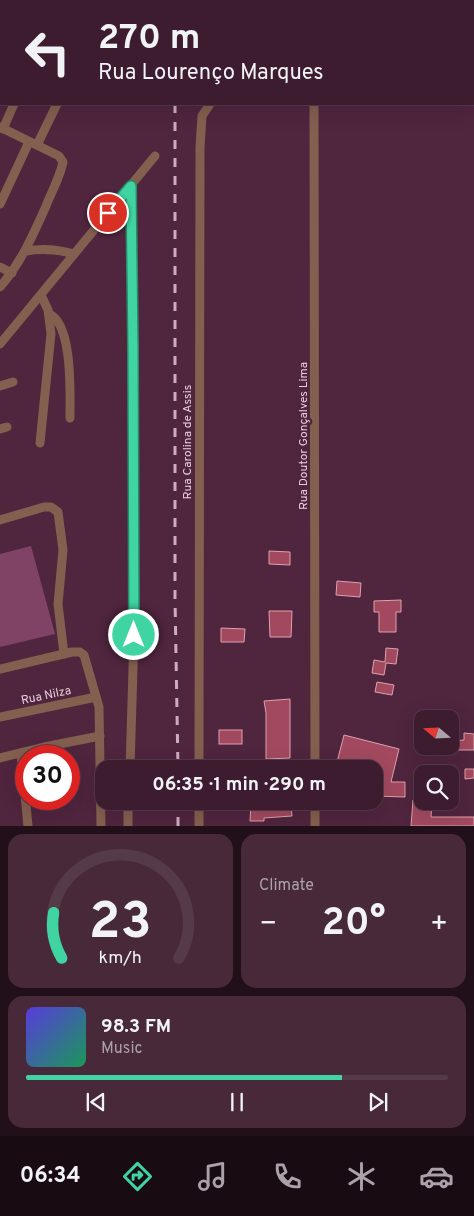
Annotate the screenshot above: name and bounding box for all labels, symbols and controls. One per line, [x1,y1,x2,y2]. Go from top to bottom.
text: 270 m [98,17,200,61]
icon: left [15,20,80,85]
text: Rua Lourenço Marques [98,60,324,87]
pin [87,192,129,234]
icon: arrive [94,199,122,227]
street label: Rua Doutor Gonçalves Lima [296,362,312,510]
street label: Rua Carolina de Assis [180,385,196,499]
position arrow [107,608,159,660]
street label: Rua Nilza [20,683,73,709]
north arrow [414,710,459,755]
map controls [414,710,459,810]
speed limit sign: 30 [15,745,80,810]
button: search [414,765,459,810]
text: 06:35 · 1 min · 290 m [152,773,326,797]
text: Climate [259,876,314,896]
text: 23 [89,891,152,957]
text: 20° [321,900,386,949]
text: − [259,907,277,943]
text: + [430,907,448,943]
text: km/h [99,947,142,970]
text: 98.3 FM [101,1015,171,1039]
text: Music [101,1039,142,1059]
icon: previous [82,1088,110,1116]
icon: pause [223,1088,251,1116]
icon: next [364,1088,392,1116]
icon: directions [120,1159,155,1194]
icon: music [195,1159,230,1194]
icon: phone [270,1159,305,1194]
icon: climate [344,1159,379,1194]
icon: car [419,1159,454,1194]
text: 06:34 [20,1163,81,1190]

